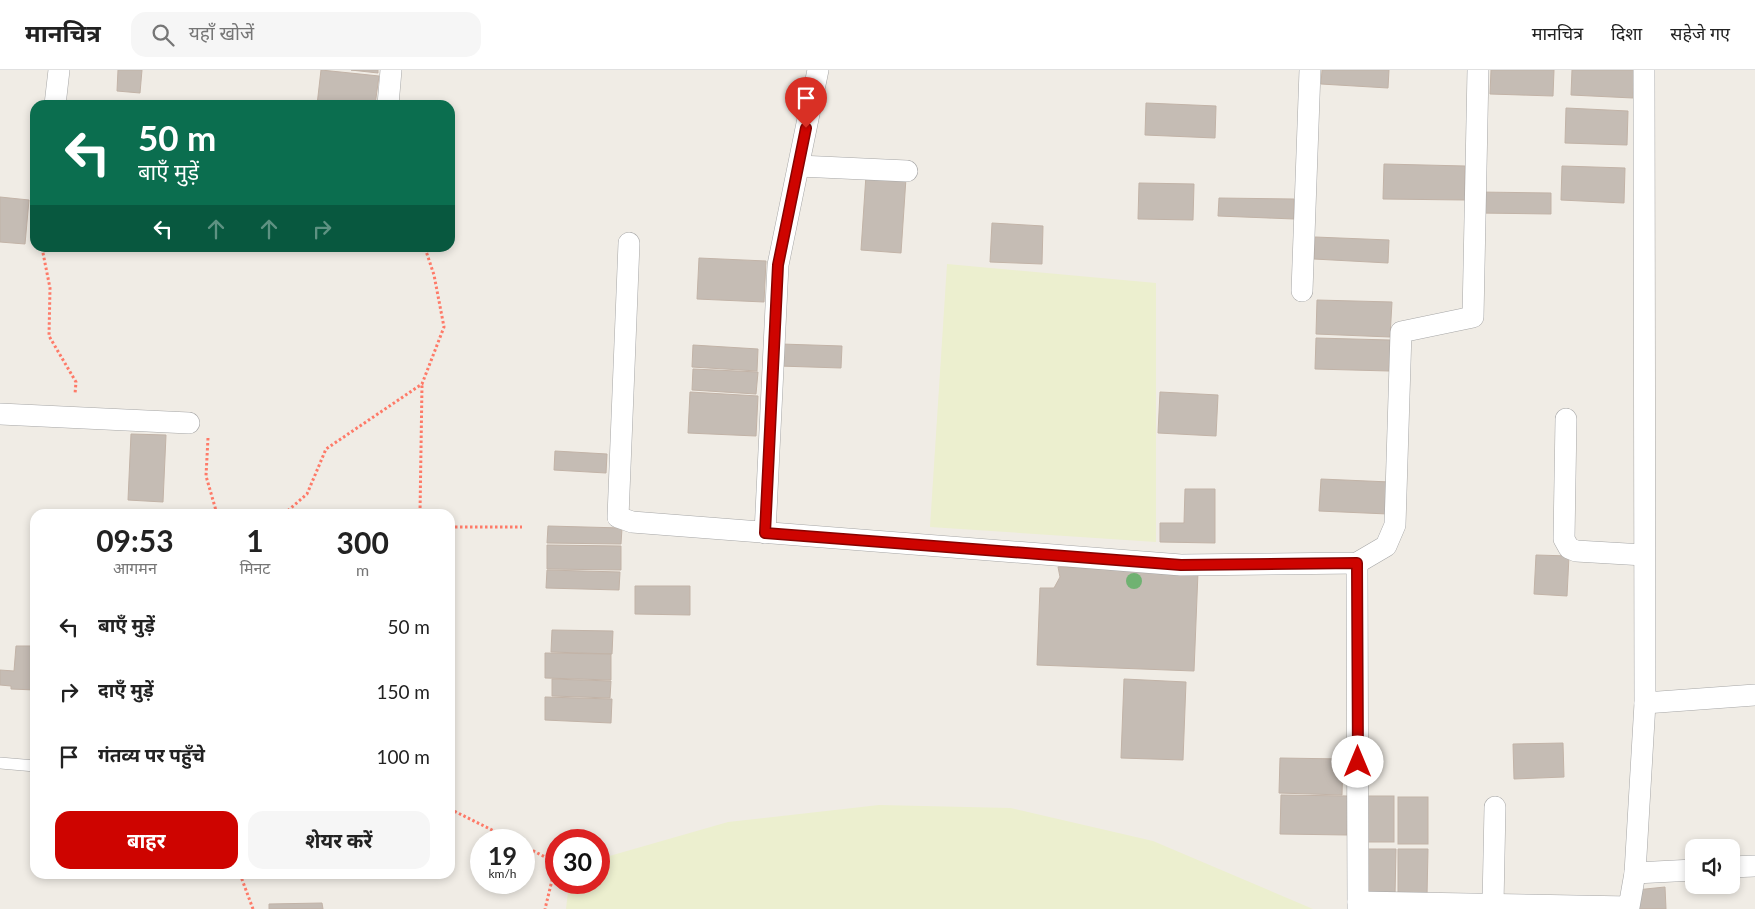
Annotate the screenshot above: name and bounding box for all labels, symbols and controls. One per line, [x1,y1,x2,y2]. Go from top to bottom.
search box [131,12,481,57]
text: मानचित्र [25,18,101,47]
icon: search [149,21,177,49]
text: यहाँ खोजें [189,21,254,44]
text: मानचित्र [1532,22,1583,44]
text: दिशा [1611,22,1642,44]
text: सहेजे गए [1670,22,1730,44]
pin [785,77,827,128]
icon: arrive [792,84,820,112]
text: 50 m [138,116,216,158]
icon: left [55,120,120,185]
text: बाएँ मुड़ें [138,158,199,185]
icon: left [149,215,177,243]
icon: ahead [202,215,230,243]
icon: ahead [255,215,283,243]
icon: right [308,215,336,243]
text: 09:53 [96,522,174,558]
text: 1 [246,522,264,558]
text: 300 [337,524,389,560]
text: आगमन [113,558,157,577]
text: मिनट [240,558,270,577]
text: m [356,560,369,579]
icon: left [55,613,83,641]
text: बाएँ मुड़ें [98,613,155,636]
text: 50 m [387,615,430,638]
icon: right [55,678,83,706]
text: दाएँ मुड़ें [98,678,154,701]
text: 150 m [376,680,430,703]
position arrow [1331,735,1383,787]
icon: arrive [55,743,83,771]
text: गंतव्य पर पहुँचे [98,743,205,766]
text: 100 m [376,745,430,768]
button: बाहर [55,811,238,869]
button: शेयर करें [248,811,430,869]
speed limit sign: 30 [545,829,610,894]
map controls [1685,839,1740,894]
button: sound [1685,839,1740,894]
text: 19 [488,840,517,870]
text: km/h [488,866,517,881]

